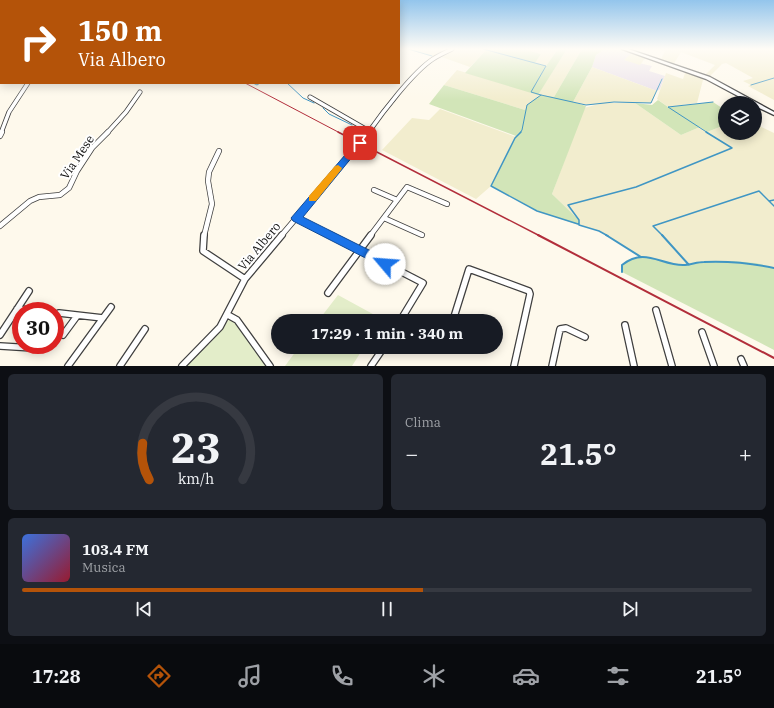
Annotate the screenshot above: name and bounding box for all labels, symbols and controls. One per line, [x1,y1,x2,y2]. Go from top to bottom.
text: 150 m [78,12,162,49]
icon: right [12,16,64,68]
text: Via Albero [78,48,166,71]
map controls [718,96,762,140]
button: layers [718,96,762,140]
pin [343,126,377,160]
street label: Via Mese [57,132,97,182]
icon: arrive [349,132,371,154]
street label: Via Albero [234,219,284,273]
position arrow [364,243,406,285]
speed limit sign: 30 [12,302,64,354]
text: 17:29 · 1 min · 340 m [311,324,463,343]
text: Clima [405,414,441,431]
text: 23 [171,420,220,474]
text: 21.5° [540,434,617,473]
text: − [405,439,418,468]
text: + [739,439,752,468]
text: km/h [177,469,214,488]
text: 103.4 FM [82,540,149,559]
text: Musica [82,559,126,576]
icon: previous [133,598,155,620]
icon: pause [376,598,398,620]
icon: next [619,598,641,620]
icon: directions [145,662,173,690]
icon: music [236,662,264,690]
icon: phone [328,662,356,690]
icon: climate [420,662,448,690]
icon: car [512,662,540,690]
icon: filters [604,662,632,690]
text: 17:28 [32,665,81,688]
text: 21.5° [696,665,742,688]

